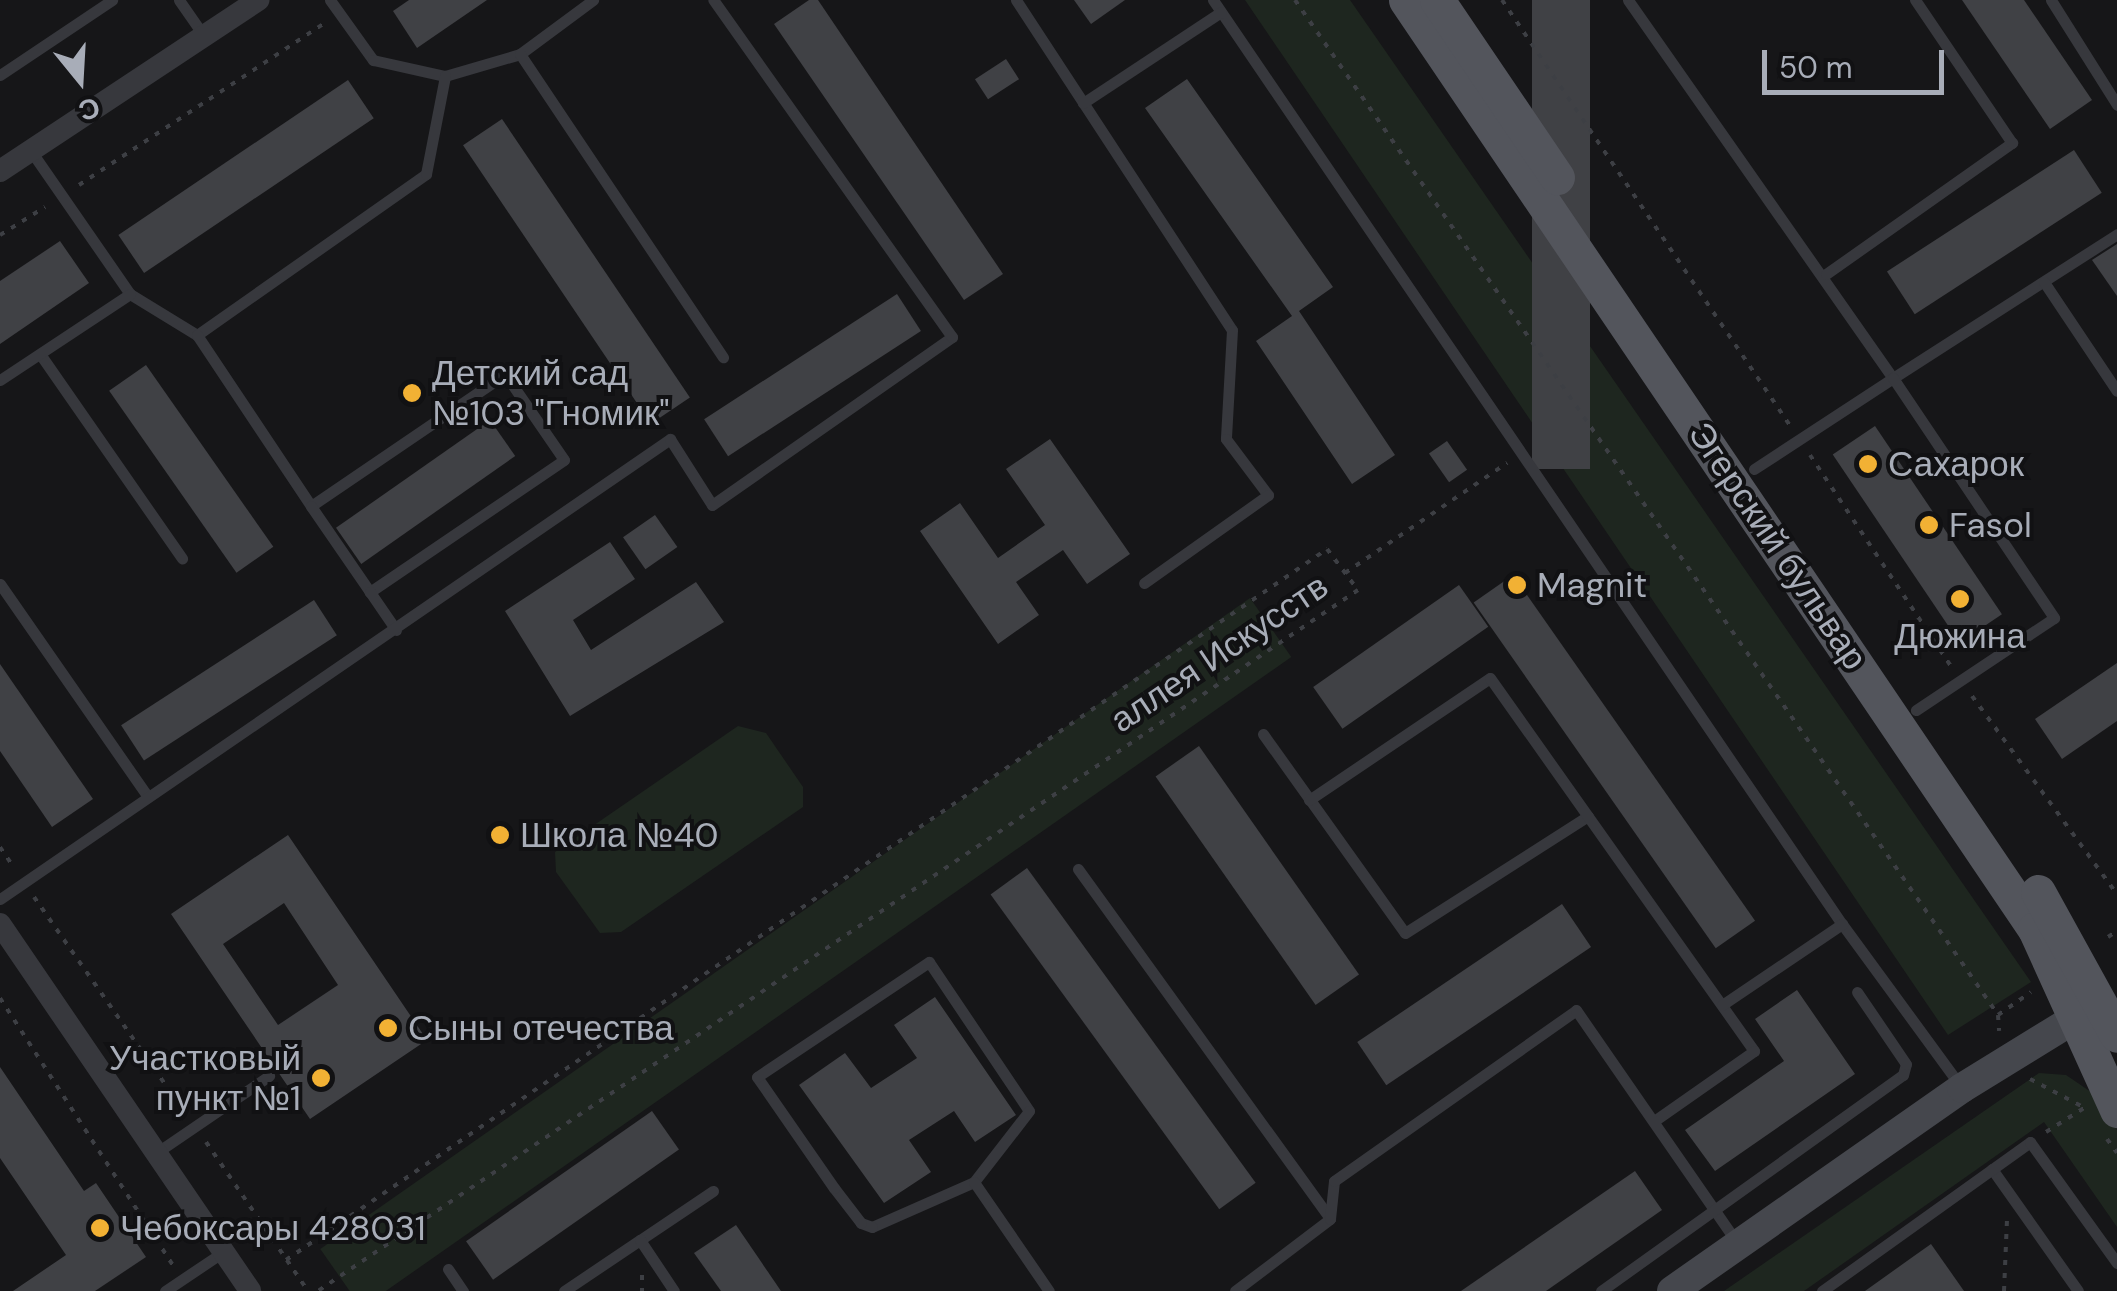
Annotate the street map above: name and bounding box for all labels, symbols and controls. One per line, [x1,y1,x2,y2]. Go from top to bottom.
north arrow [30,30,130,130]
scale bar [1767,30,1950,92]
text: 50 m [1779,48,1853,87]
text: С [74,88,105,130]
place label: Детский сад №103 "Гномик" [432,352,669,434]
marker: Детский сад №103 "Гномик" [401,382,423,404]
street label: Эгерский бульвар [1680,414,1876,678]
place label: Сахарок [1888,443,2024,485]
marker: Сахарок [1857,453,1879,475]
place label: Fasol [1949,504,2032,546]
marker: Fasol [1918,514,1940,536]
place label: Magnit [1537,564,1647,606]
street label: аллея Искусств [1102,565,1336,741]
marker: Magnit [1506,574,1528,596]
marker: Дюжина [1949,588,1971,610]
place label: Дюжина [1894,615,2026,657]
place label: Школа №40 [520,814,718,856]
marker: Школа №40 [489,824,511,846]
place label: Сыны отечества [408,1007,674,1049]
marker: Сыны отечества [377,1017,399,1039]
place label: Участковый пункт №1 [109,1037,301,1119]
marker: Участковый пункт №1 [310,1067,332,1089]
place label: Чебоксары 428031 [120,1207,426,1249]
marker: Чебоксары 428031 [89,1217,111,1239]

